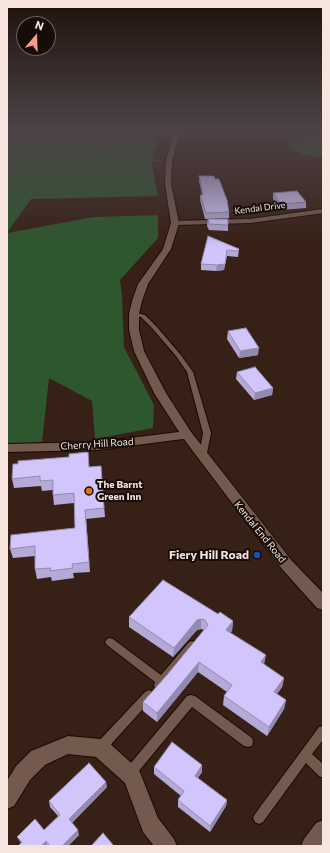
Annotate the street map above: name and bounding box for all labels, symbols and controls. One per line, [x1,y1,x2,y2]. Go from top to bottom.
north arrow [16,16,56,56]
text: N [34,18,46,33]
street label: Kendal Drive [234,200,286,216]
street label: Cherry Hill Road [60,435,134,453]
place label: The Barnt Green Inn [97,479,142,502]
marker: The Barnt Green Inn [84,486,94,496]
street label: Kendal End Road [232,499,288,565]
place label: Fiery Hill Road [169,548,249,562]
marker: Fiery Hill Road [252,550,262,560]

